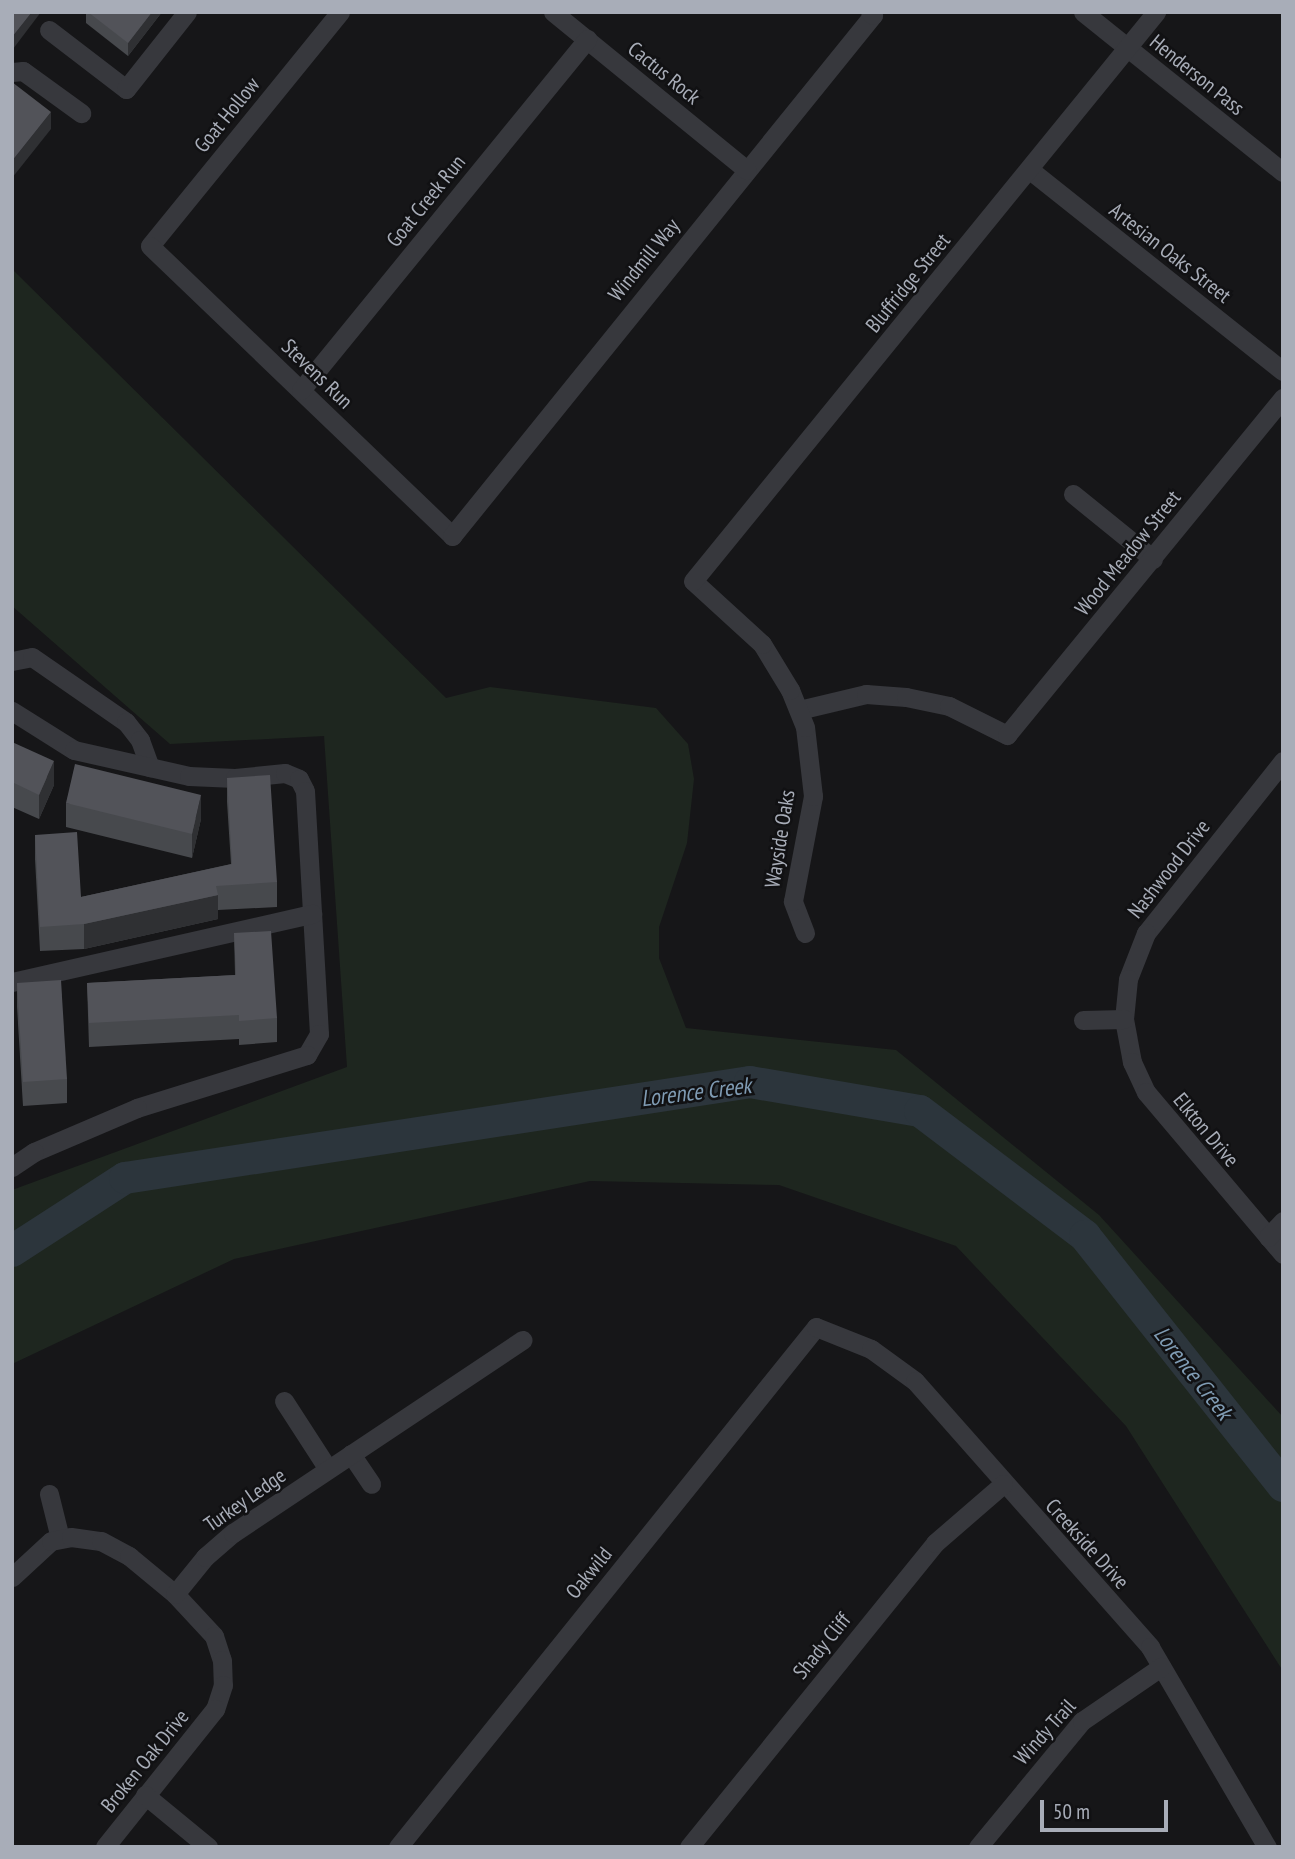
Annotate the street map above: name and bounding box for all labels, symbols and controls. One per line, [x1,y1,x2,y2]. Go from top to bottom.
street label: Henderson Pass [1145,29,1249,121]
street label: Cactus Rock [623,36,705,110]
street label: Goat Hollow [189,72,265,158]
street label: Goat Creek Run [381,150,471,252]
street label: Artesian Oaks Street [1104,198,1236,308]
street label: Windmill Way [603,214,685,306]
street label: Bluffridge Street [861,229,955,337]
street label: Stevens Run [276,334,358,414]
street label: Wood Meadow Street [1070,485,1186,621]
street label: Wayside Oaks [760,788,800,890]
street label: Nashwood Drive [1123,815,1215,923]
water label: Lorence Creek [639,1072,753,1112]
street label: Elkton Drive [1168,1088,1244,1172]
water label: Lorence Creek [1148,1321,1238,1425]
street label: Turkey Ledge [199,1463,291,1537]
street label: Creekside Drive [1040,1494,1134,1594]
street label: Oakwild [561,1542,617,1604]
street label: Shady Cliff [788,1608,856,1684]
street label: Windy Trail [1009,1694,1081,1770]
street label: Broken Oak Drive [96,1704,194,1818]
scale bar [1043,1786,1171,1830]
text: 50 m [1053,1798,1090,1825]

